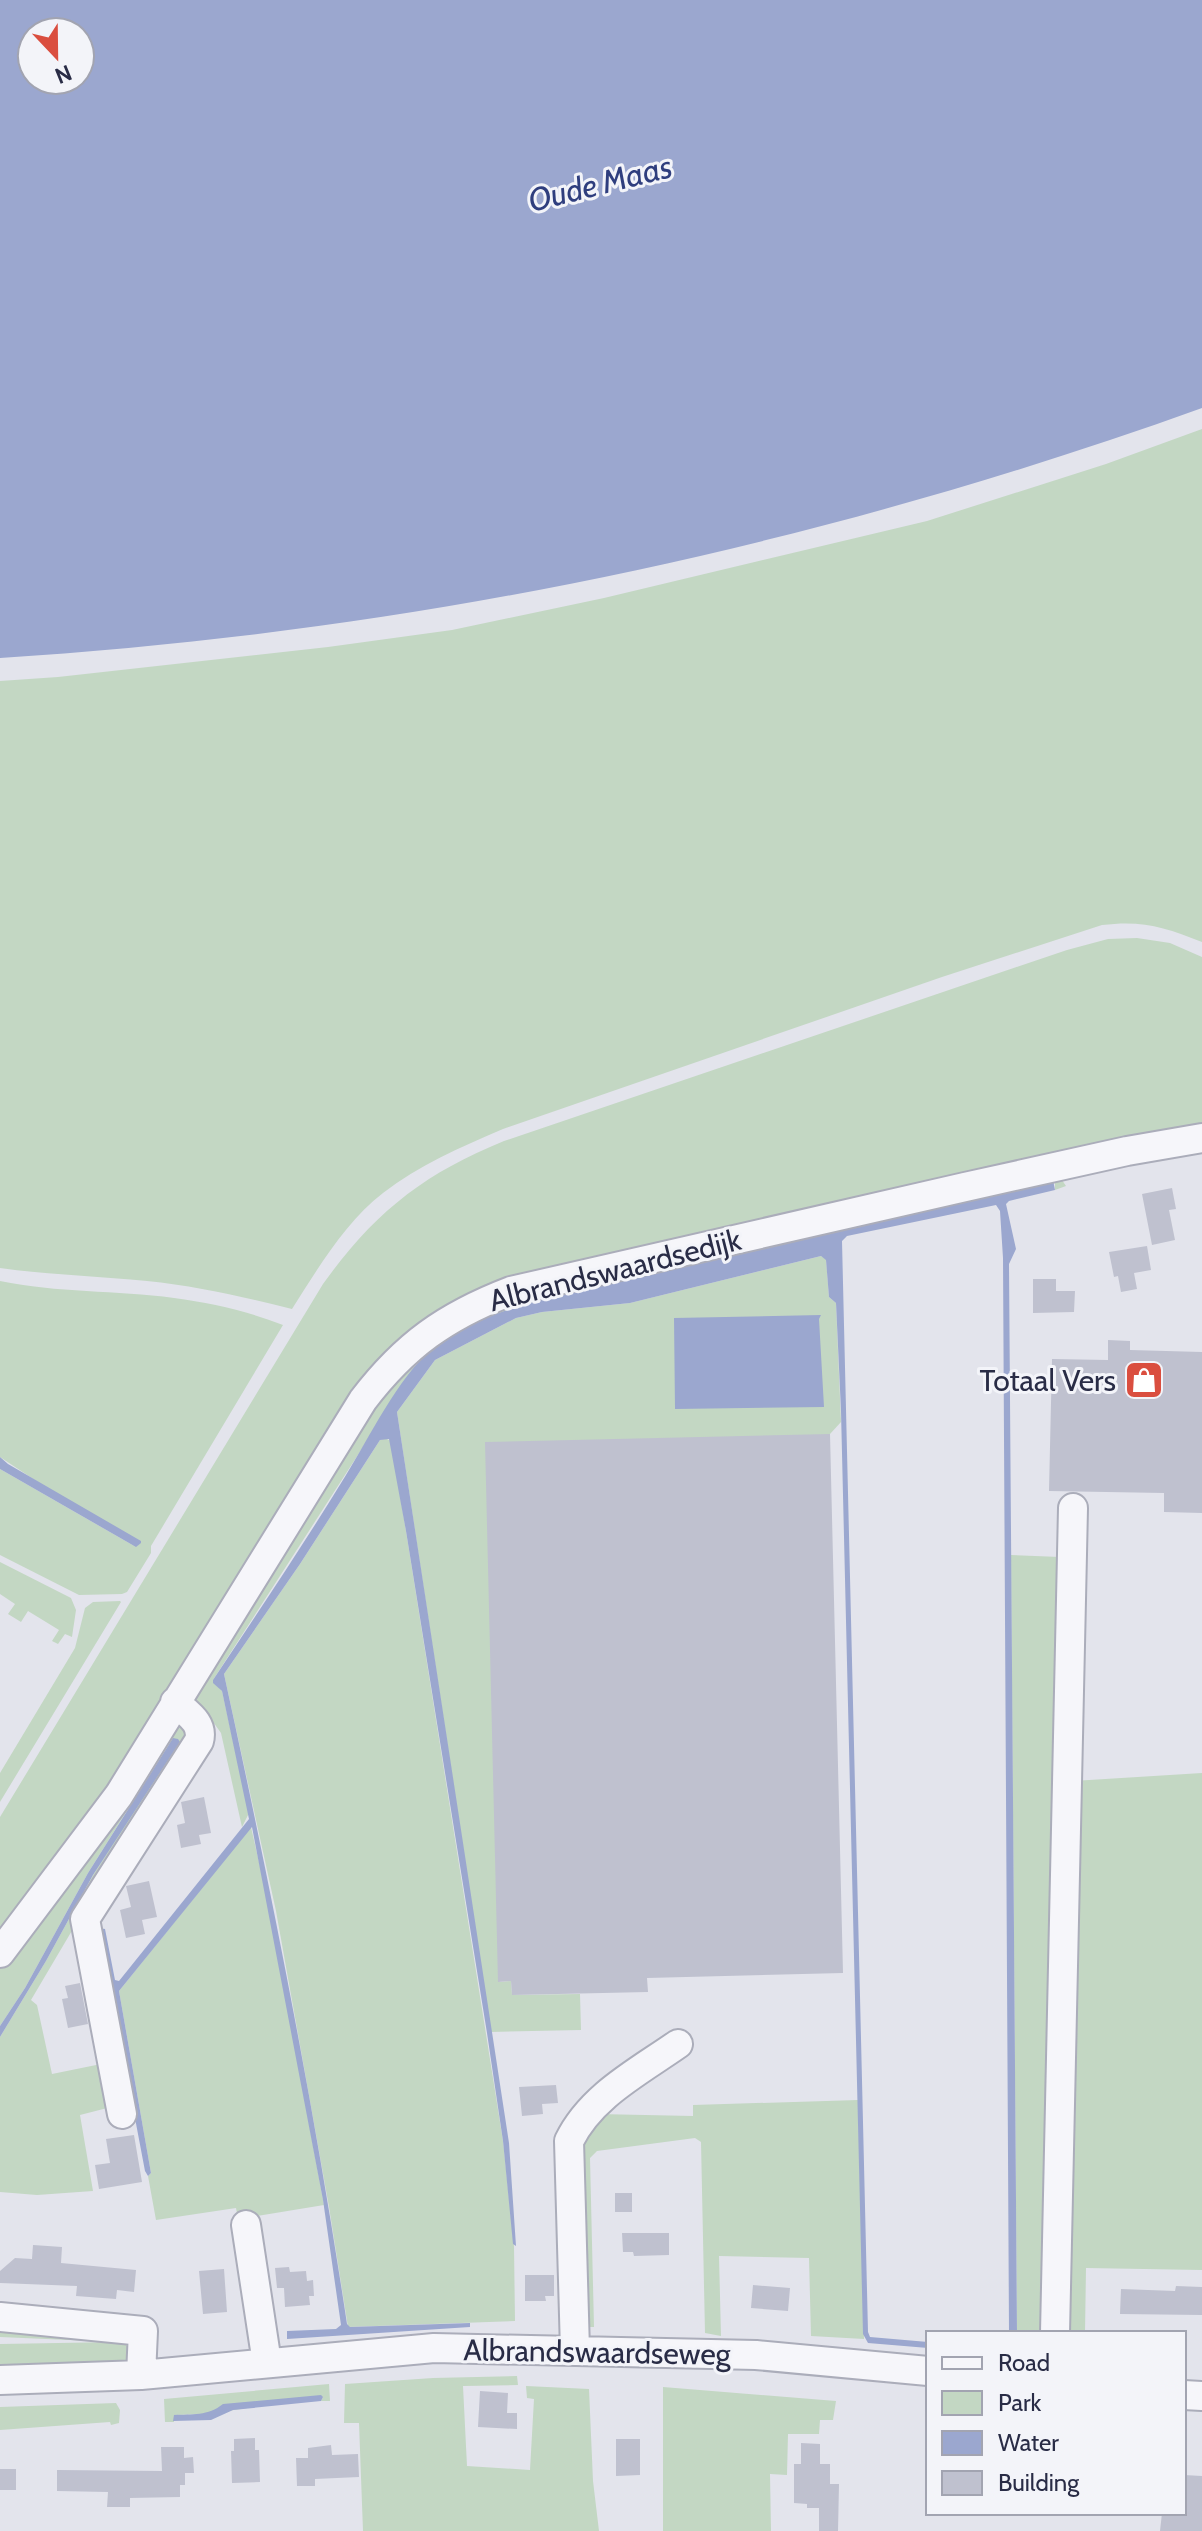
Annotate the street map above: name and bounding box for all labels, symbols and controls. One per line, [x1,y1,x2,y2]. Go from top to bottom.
north arrow [16,16,96,96]
text: N [51,59,76,90]
water label: Oude Maas [524,146,676,220]
street label: Albrandswaardsedijk [485,1221,745,1319]
shop icon: Totaal Vers [1123,1359,1165,1401]
place label: Totaal Vers [980,1362,1116,1399]
street label: Albrandswaardseweg [463,2331,732,2373]
legend [926,2331,1186,2515]
text: Road [998,2348,1050,2377]
text: Park [998,2388,1041,2417]
text: Water [998,2428,1059,2457]
text: Building [998,2468,1080,2497]

